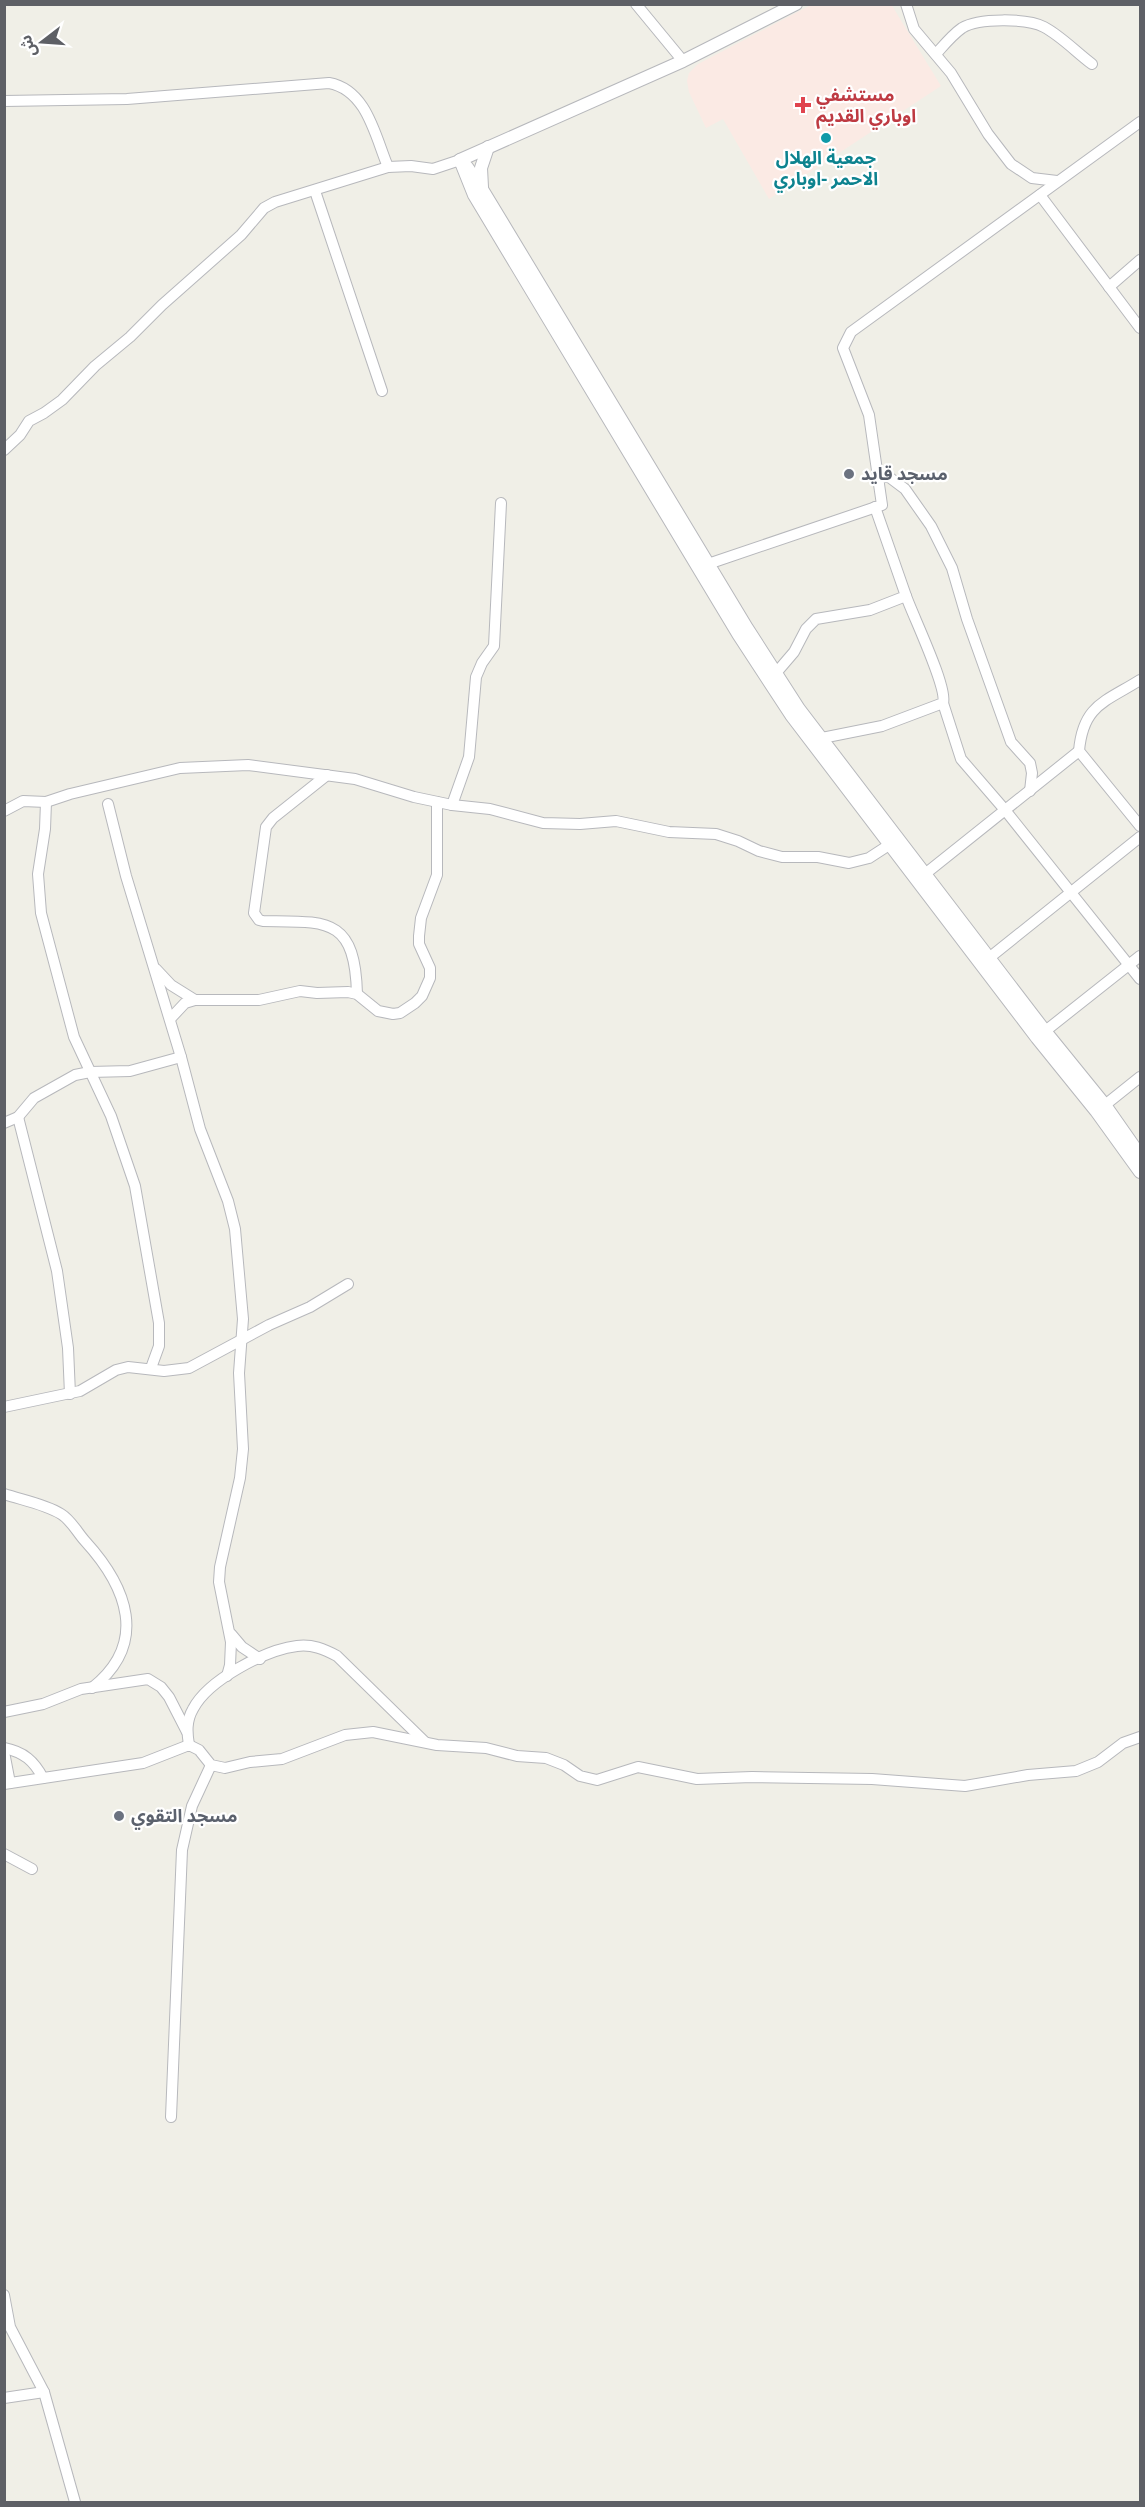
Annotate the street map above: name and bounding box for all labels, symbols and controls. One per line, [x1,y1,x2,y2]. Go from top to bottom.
north arrow [12,12,72,72]
text: ش [16,33,40,59]
place label: مستشفي اوباري القديم [816,84,916,130]
marker: مستشفي اوباري القديم [794,96,812,114]
marker: جمعية الهلال الاحمر -اوباري [819,131,833,145]
place label: جمعية الهلال الاحمر -اوباري [774,147,878,193]
place label: مسجد قايد [861,463,948,484]
marker: مسجد قايد [842,467,856,481]
place label: مسجد التقوي [131,1805,238,1830]
marker: مسجد التقوي [112,1809,126,1823]

